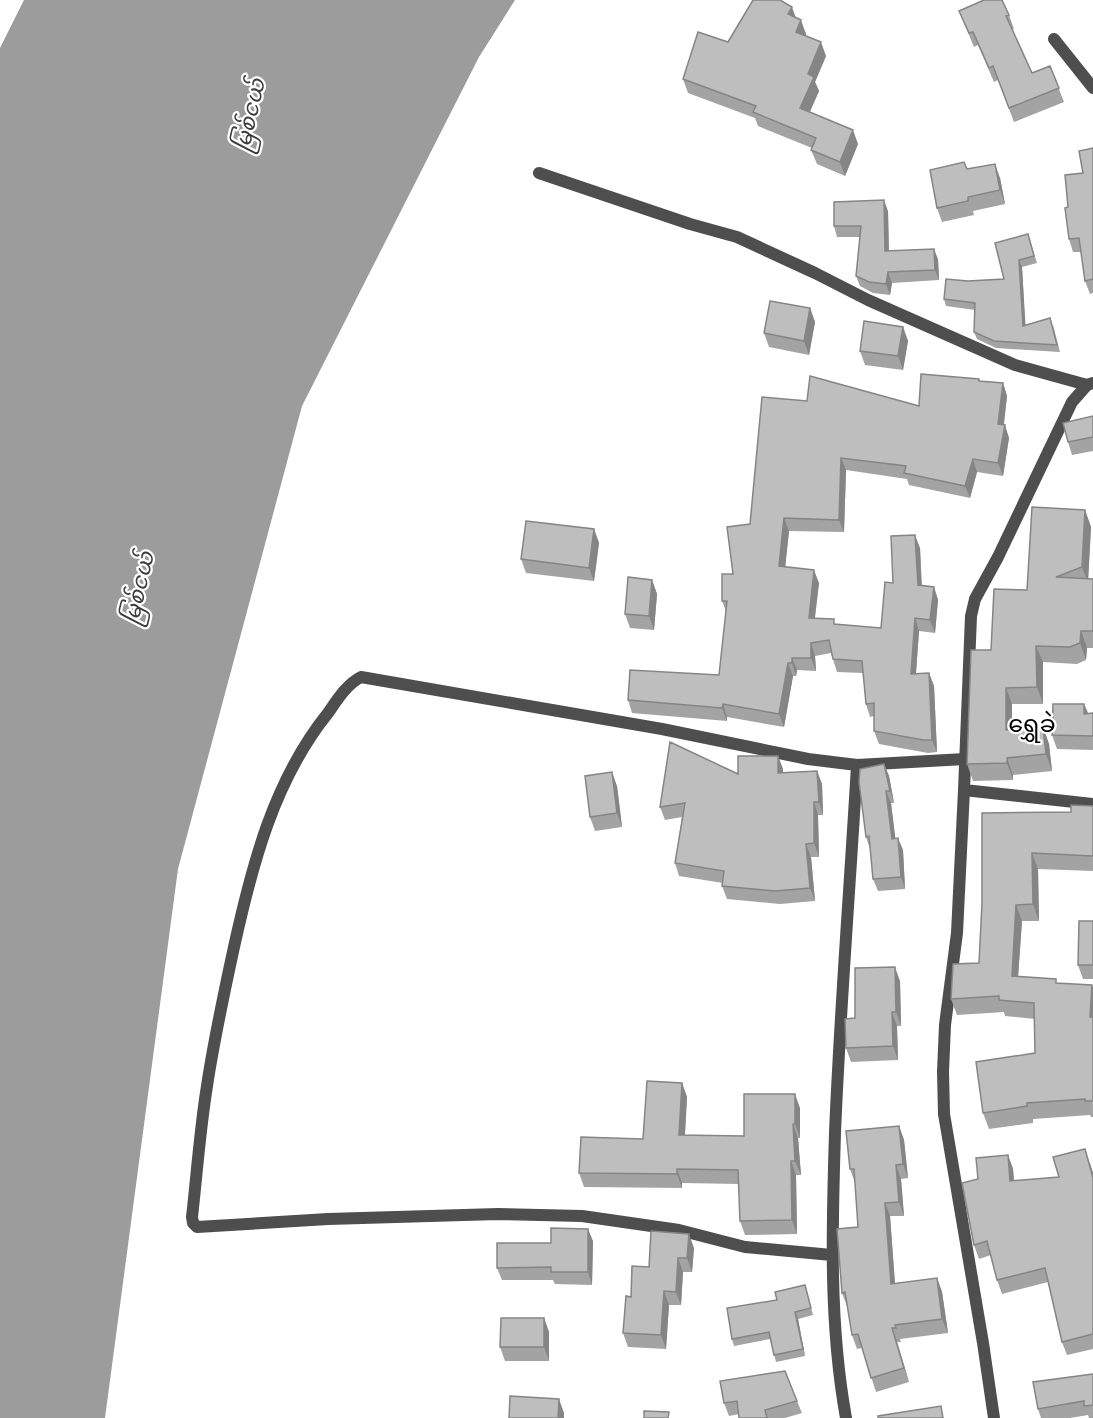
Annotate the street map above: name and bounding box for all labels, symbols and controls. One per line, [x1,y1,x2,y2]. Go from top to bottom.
water label: မြစ်ငယ် [226,74,276,155]
water label: မြစ်ငယ် [115,547,165,628]
district label: ရွှေခဲ [1008,709,1056,743]

